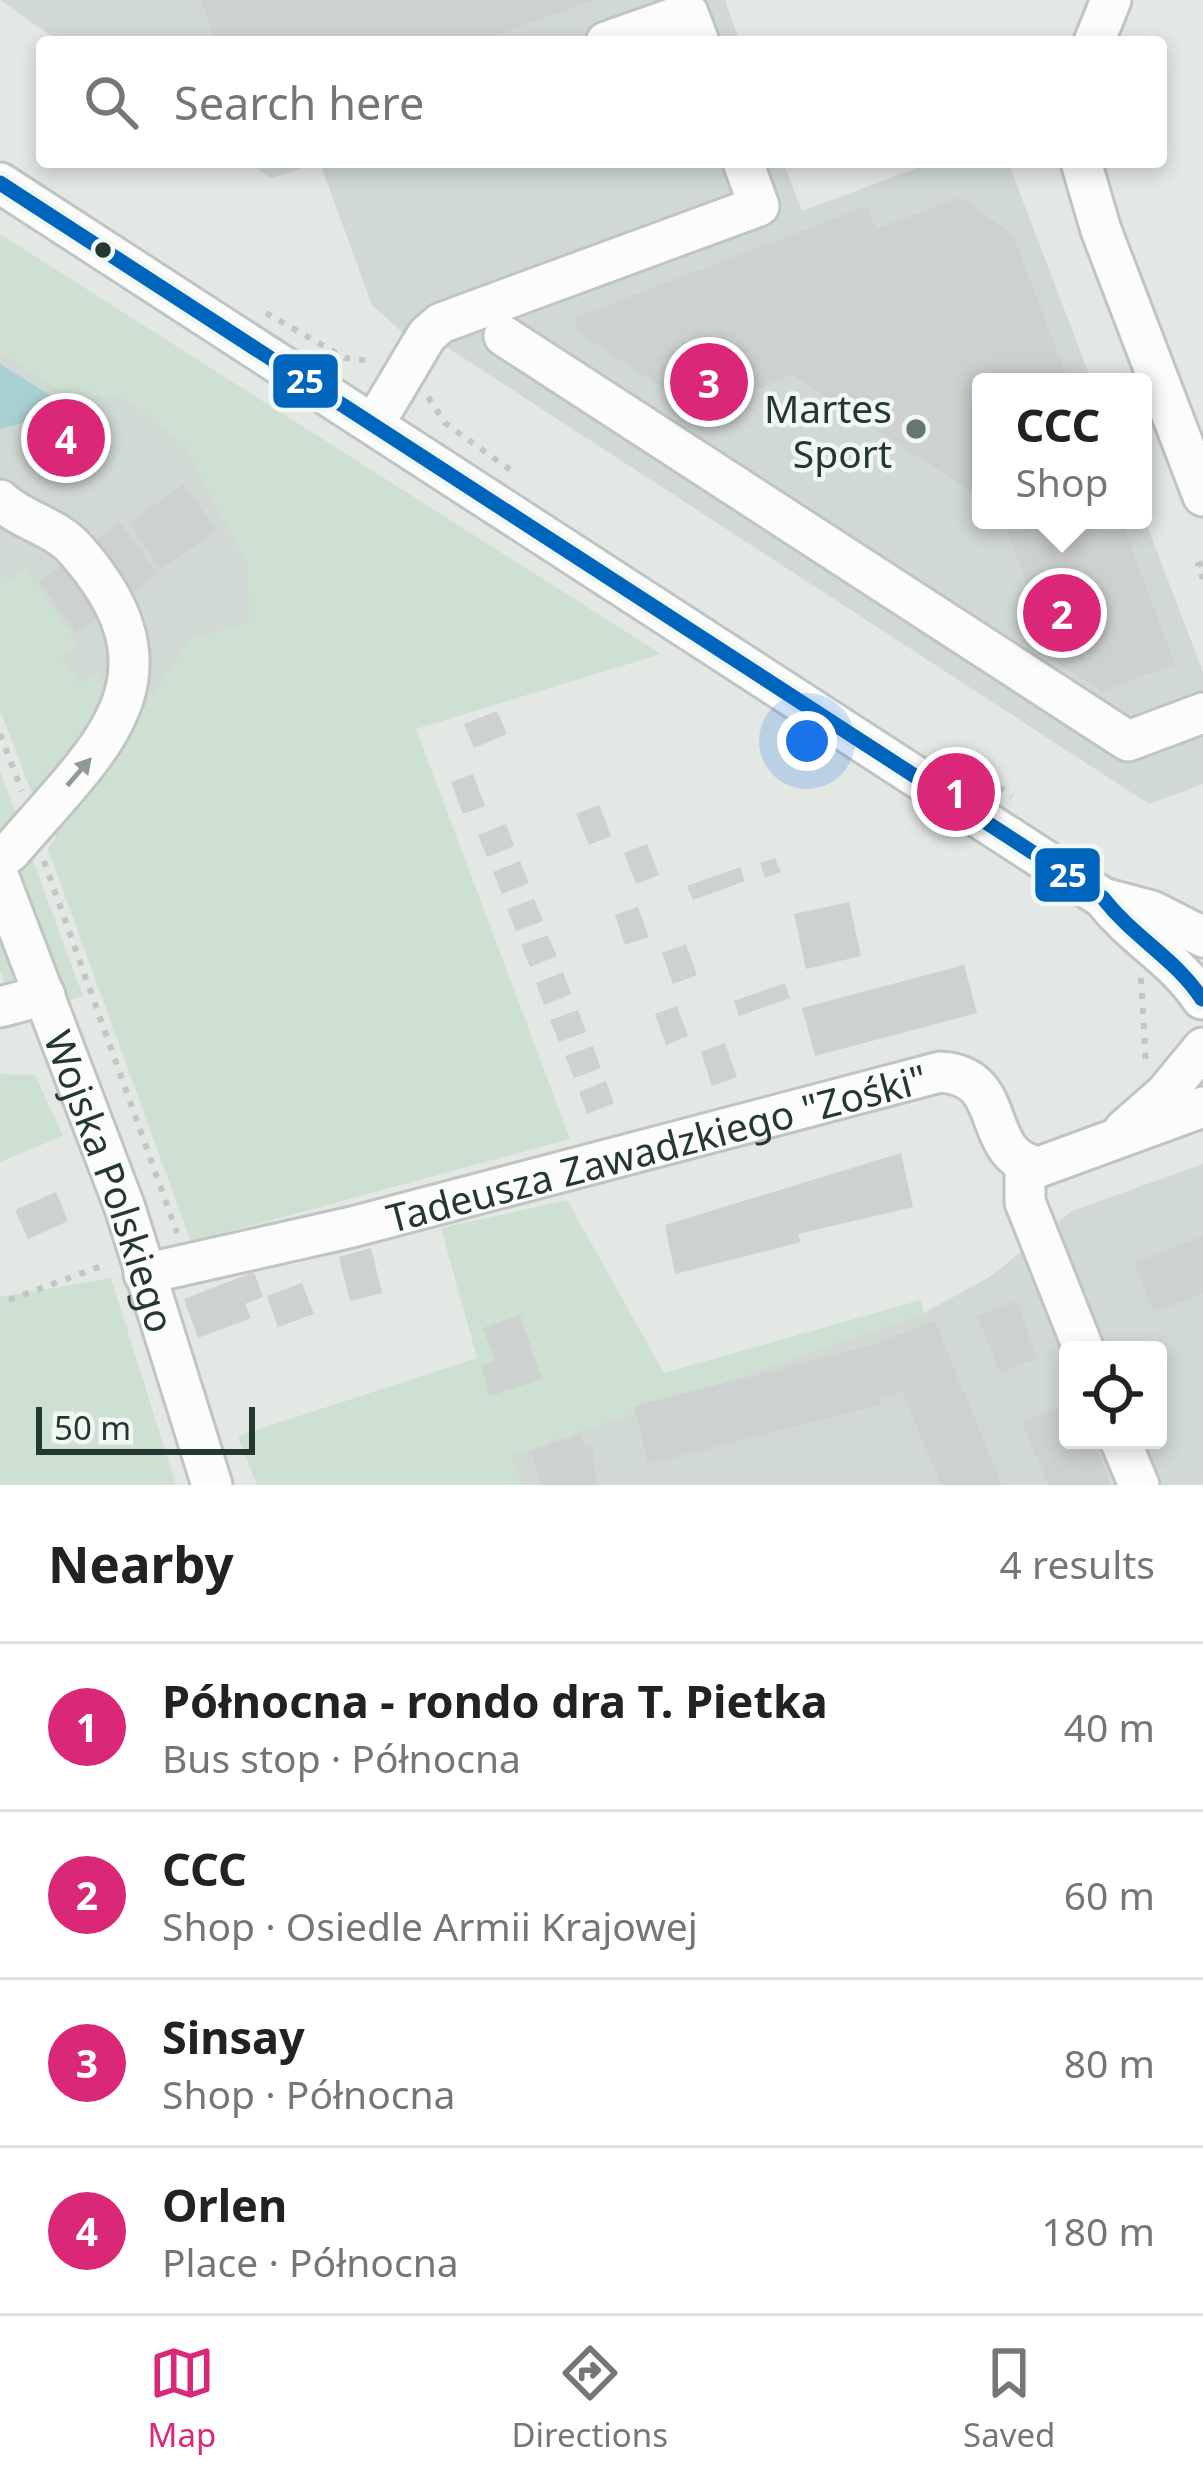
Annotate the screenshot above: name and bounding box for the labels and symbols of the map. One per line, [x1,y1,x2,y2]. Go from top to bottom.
unlabelled marker [92,239,114,261]
pin: 3 [670,337,748,427]
line badge: 25 [271,352,340,410]
text: 25 [286,358,324,403]
place label: Martes Sport [764,381,892,479]
pin: 4 [27,393,105,483]
marker: Martes Sport [903,416,929,442]
pin: 2 [1023,568,1101,658]
your location [777,711,837,771]
pin: 1 [917,747,995,837]
one-way arrow [65,757,92,787]
line badge: 25 [1033,846,1102,904]
text: 25 [1049,852,1087,897]
street label: Wojska Polskiego [33,1022,189,1339]
street label: Tadeusza Zawadzkiego "Zośki" [380,1050,932,1243]
scale bar [36,1401,255,1454]

